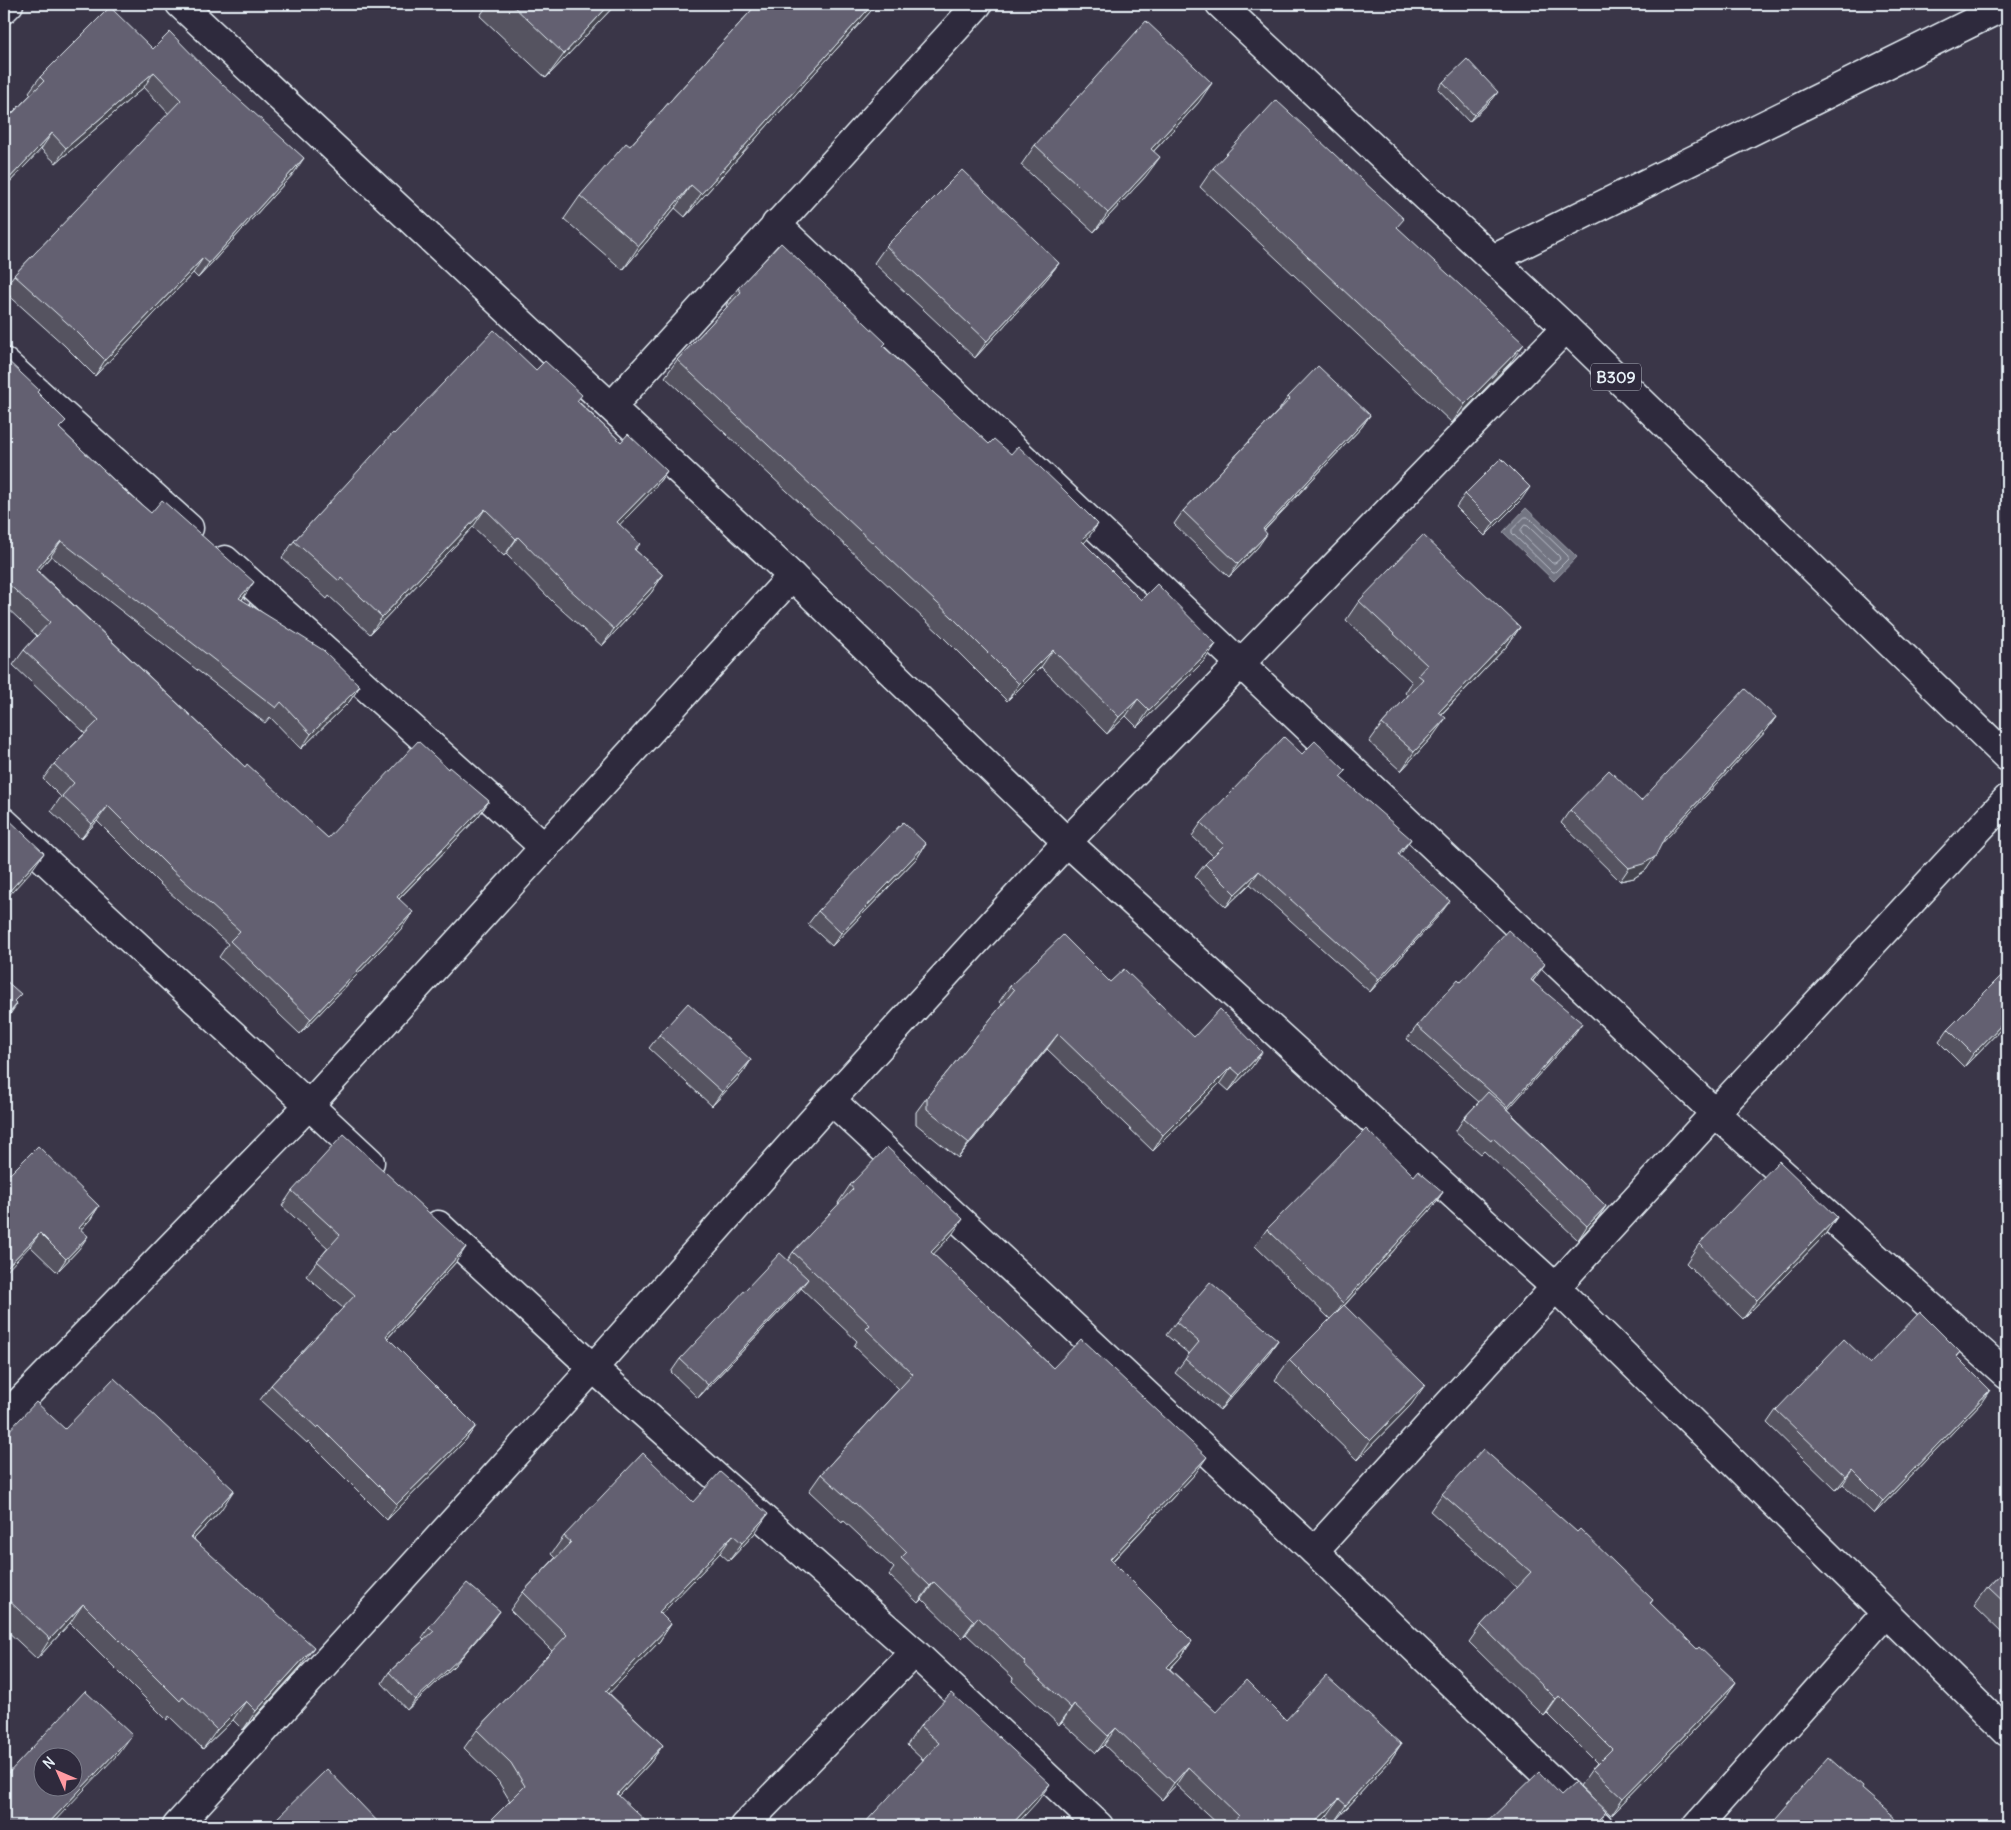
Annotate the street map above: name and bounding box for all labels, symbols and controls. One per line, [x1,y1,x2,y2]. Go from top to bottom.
road number: B309 [1591,364,1641,391]
north arrow [32,1748,82,1798]
text: N [39,1753,59,1773]

